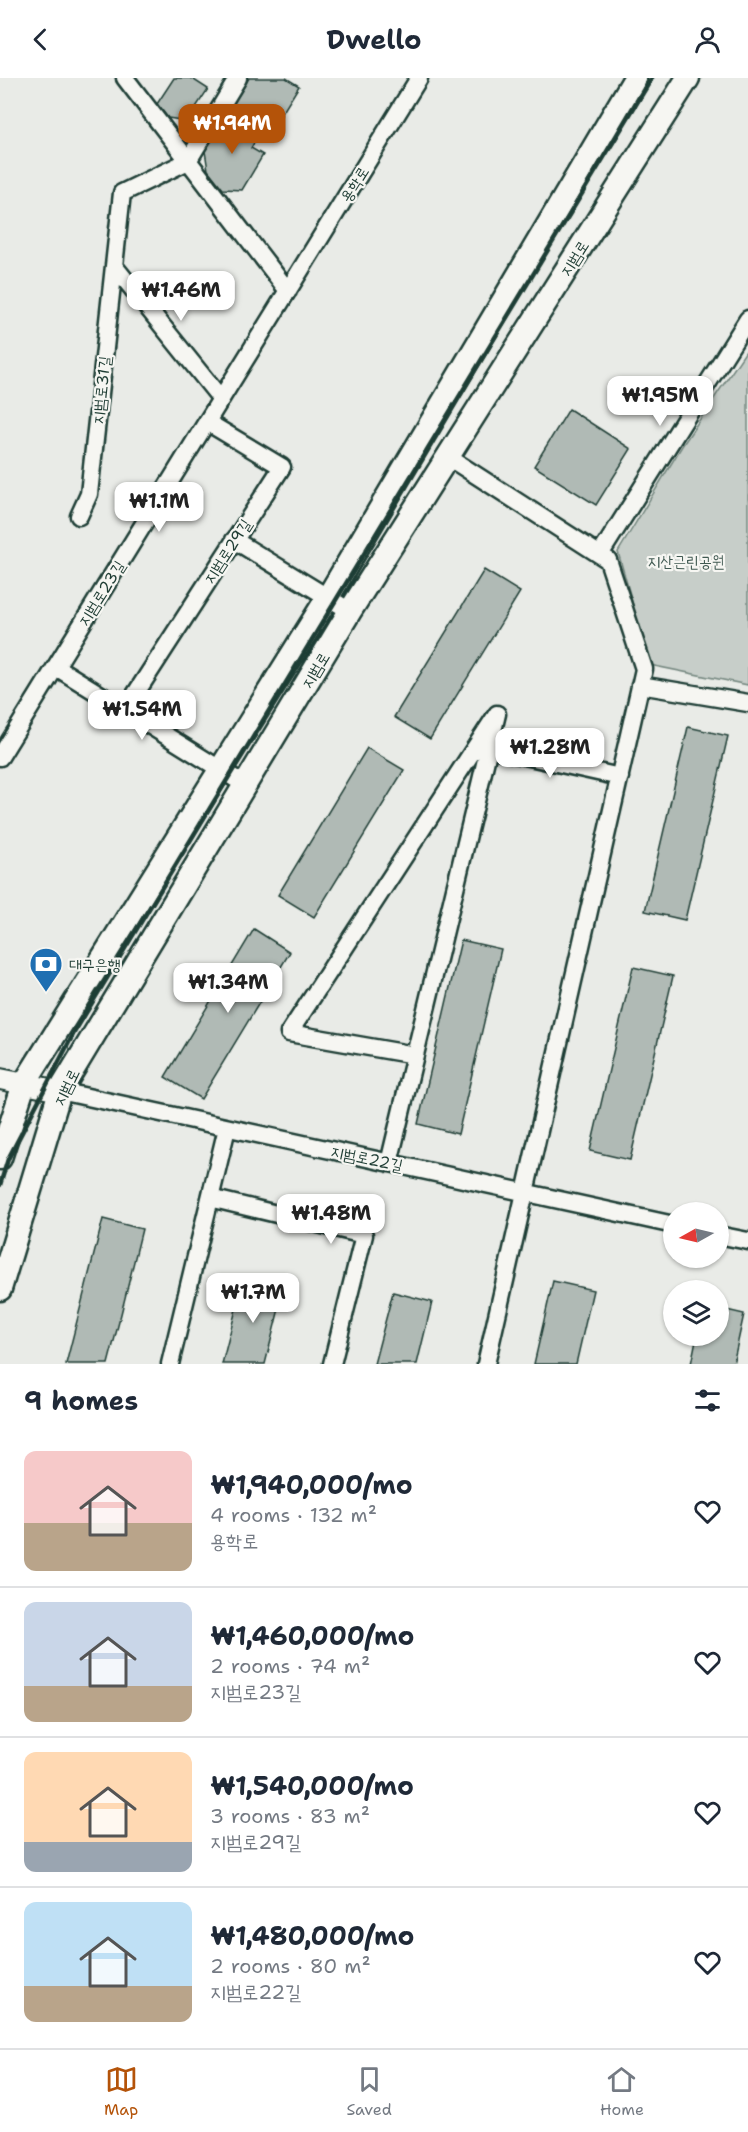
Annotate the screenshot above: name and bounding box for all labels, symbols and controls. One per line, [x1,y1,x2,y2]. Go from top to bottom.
text: Dwello [326,21,422,58]
icon: back [24,23,57,56]
icon: person [691,23,724,56]
pin: ₩1.94M [183,104,281,155]
text: ₩1.94M [193,110,272,136]
street label: 용학로 [335,162,374,206]
street label: 지범로 [555,236,594,280]
pin: ₩1.46M [132,271,230,322]
text: ₩1.46M [141,277,221,303]
street label: 지범로31길 [87,355,116,425]
pin: ₩1.95M [611,376,709,427]
text: ₩1.95M [621,382,699,408]
pin: ₩1.1M [117,482,201,533]
text: ₩1.1M [129,488,189,514]
street label: 지범로29길 [199,515,256,588]
park label: 지산근린공원 [647,551,725,572]
street label: 지범로23길 [73,557,130,630]
street label: 지범로 [296,648,334,692]
pin: ₩1.54M [93,690,191,741]
text: ₩1.54M [102,696,182,722]
pin: ₩1.28M [501,728,599,779]
text: ₩1.28M [509,734,591,760]
bank icon: 대구은행 [28,946,64,993]
place label: 대구은행 [69,954,121,975]
pin: ₩1.34M [179,963,277,1014]
text: ₩1.34M [187,969,269,995]
street label: 지범로 [49,1065,84,1109]
street label: 지범로22길 [329,1141,405,1176]
pin: ₩1.48M [282,1194,380,1245]
text: ₩1.48M [291,1200,371,1226]
north arrow [663,1202,729,1268]
map controls [663,1202,729,1346]
pin: ₩1.7M [211,1273,295,1324]
text: ₩1.7M [220,1279,286,1305]
button: layers [663,1280,729,1346]
text: 9 homes [24,1383,138,1418]
icon: filters [691,1384,724,1417]
text: ₩1,940,000/mo [210,1467,413,1502]
icon: home [72,1475,144,1547]
icon: heart [691,1495,724,1528]
text: 4 rooms · 132 m² [210,1502,377,1528]
text: 용학로 [210,1528,258,1554]
text: ₩1,460,000/mo [210,1618,414,1653]
icon: home [72,1626,144,1698]
icon: heart [691,1646,724,1679]
text: 2 rooms · 74 m² [210,1653,370,1679]
text: 지범로23길 [210,1679,301,1705]
text: ₩1,540,000/mo [210,1768,414,1803]
icon: home [72,1776,144,1848]
icon: heart [691,1796,724,1829]
text: 3 rooms · 83 m² [210,1803,370,1829]
text: 지범로29길 [210,1829,301,1855]
text: ₩1,480,000/mo [210,1918,414,1953]
icon: home [72,1926,144,1998]
icon: heart [691,1946,724,1979]
text: 2 rooms · 80 m² [210,1953,371,1979]
text: 지범로22길 [210,1979,301,2005]
tab: Map [104,2063,138,2120]
tab: Saved [346,2063,392,2120]
tab: Home [600,2063,644,2120]

